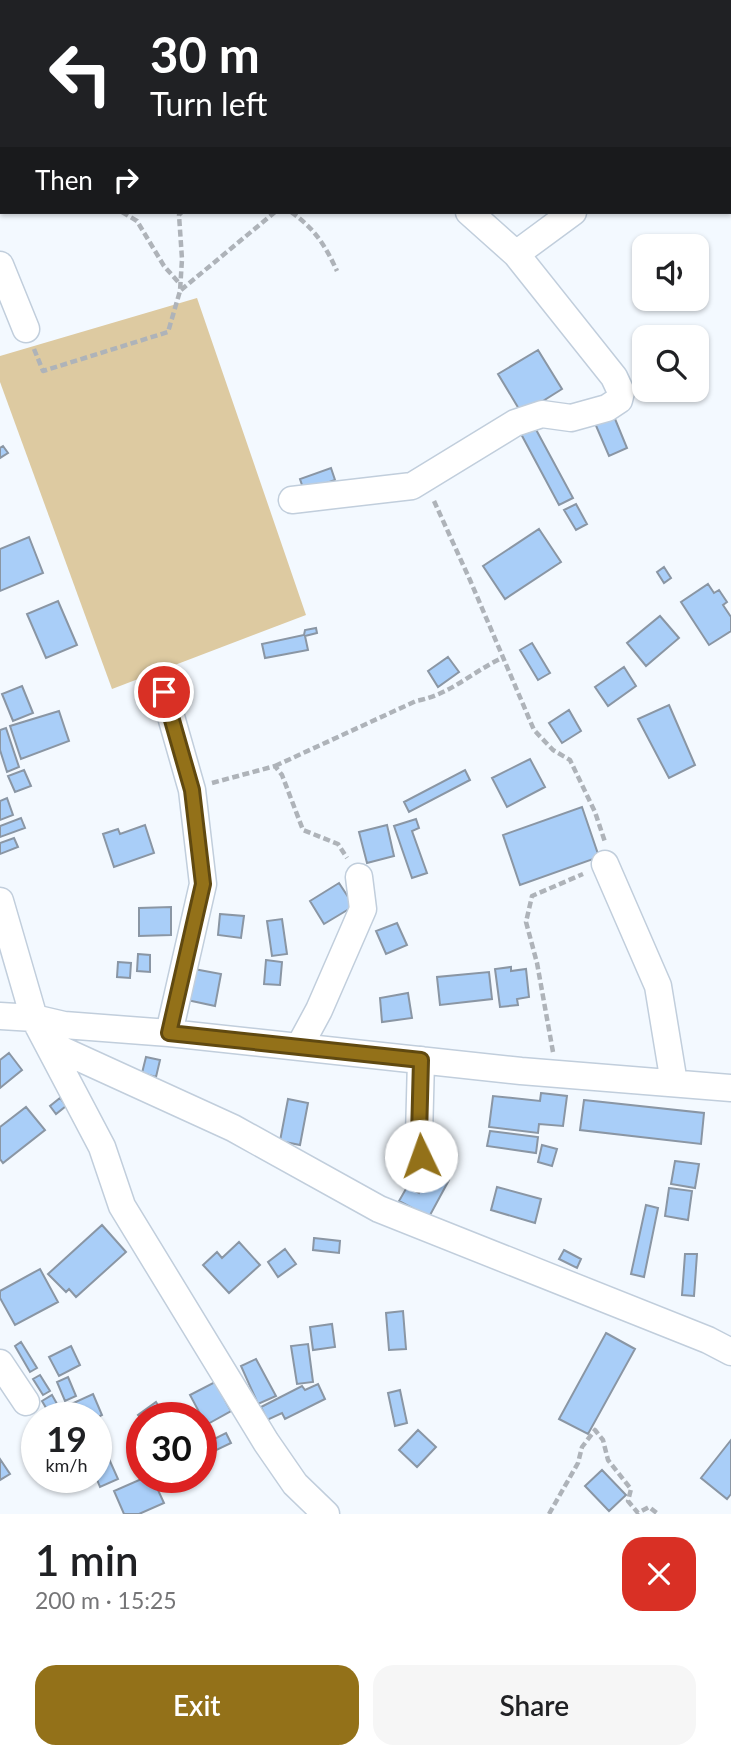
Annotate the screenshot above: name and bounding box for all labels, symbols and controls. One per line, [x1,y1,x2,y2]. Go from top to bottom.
text: 30 m [150,25,260,83]
icon: left [35,28,126,119]
text: Turn left [150,84,267,123]
icon: right [107,161,145,199]
text: Then [35,164,93,196]
map controls [632,234,709,402]
button: sound [632,234,709,311]
button: search [632,325,709,402]
pin [134,662,194,722]
icon: arrive [145,673,183,711]
position arrow [384,1119,458,1193]
speed limit sign: 30 [126,1402,217,1493]
text: 19 [46,1417,87,1459]
text: km/h [45,1454,88,1476]
text: 1 min [35,1535,139,1585]
button: close [622,1537,696,1611]
text: 200 m · 15:25 [35,1586,177,1614]
button: Exit [35,1665,359,1745]
button: Share [373,1665,696,1745]

